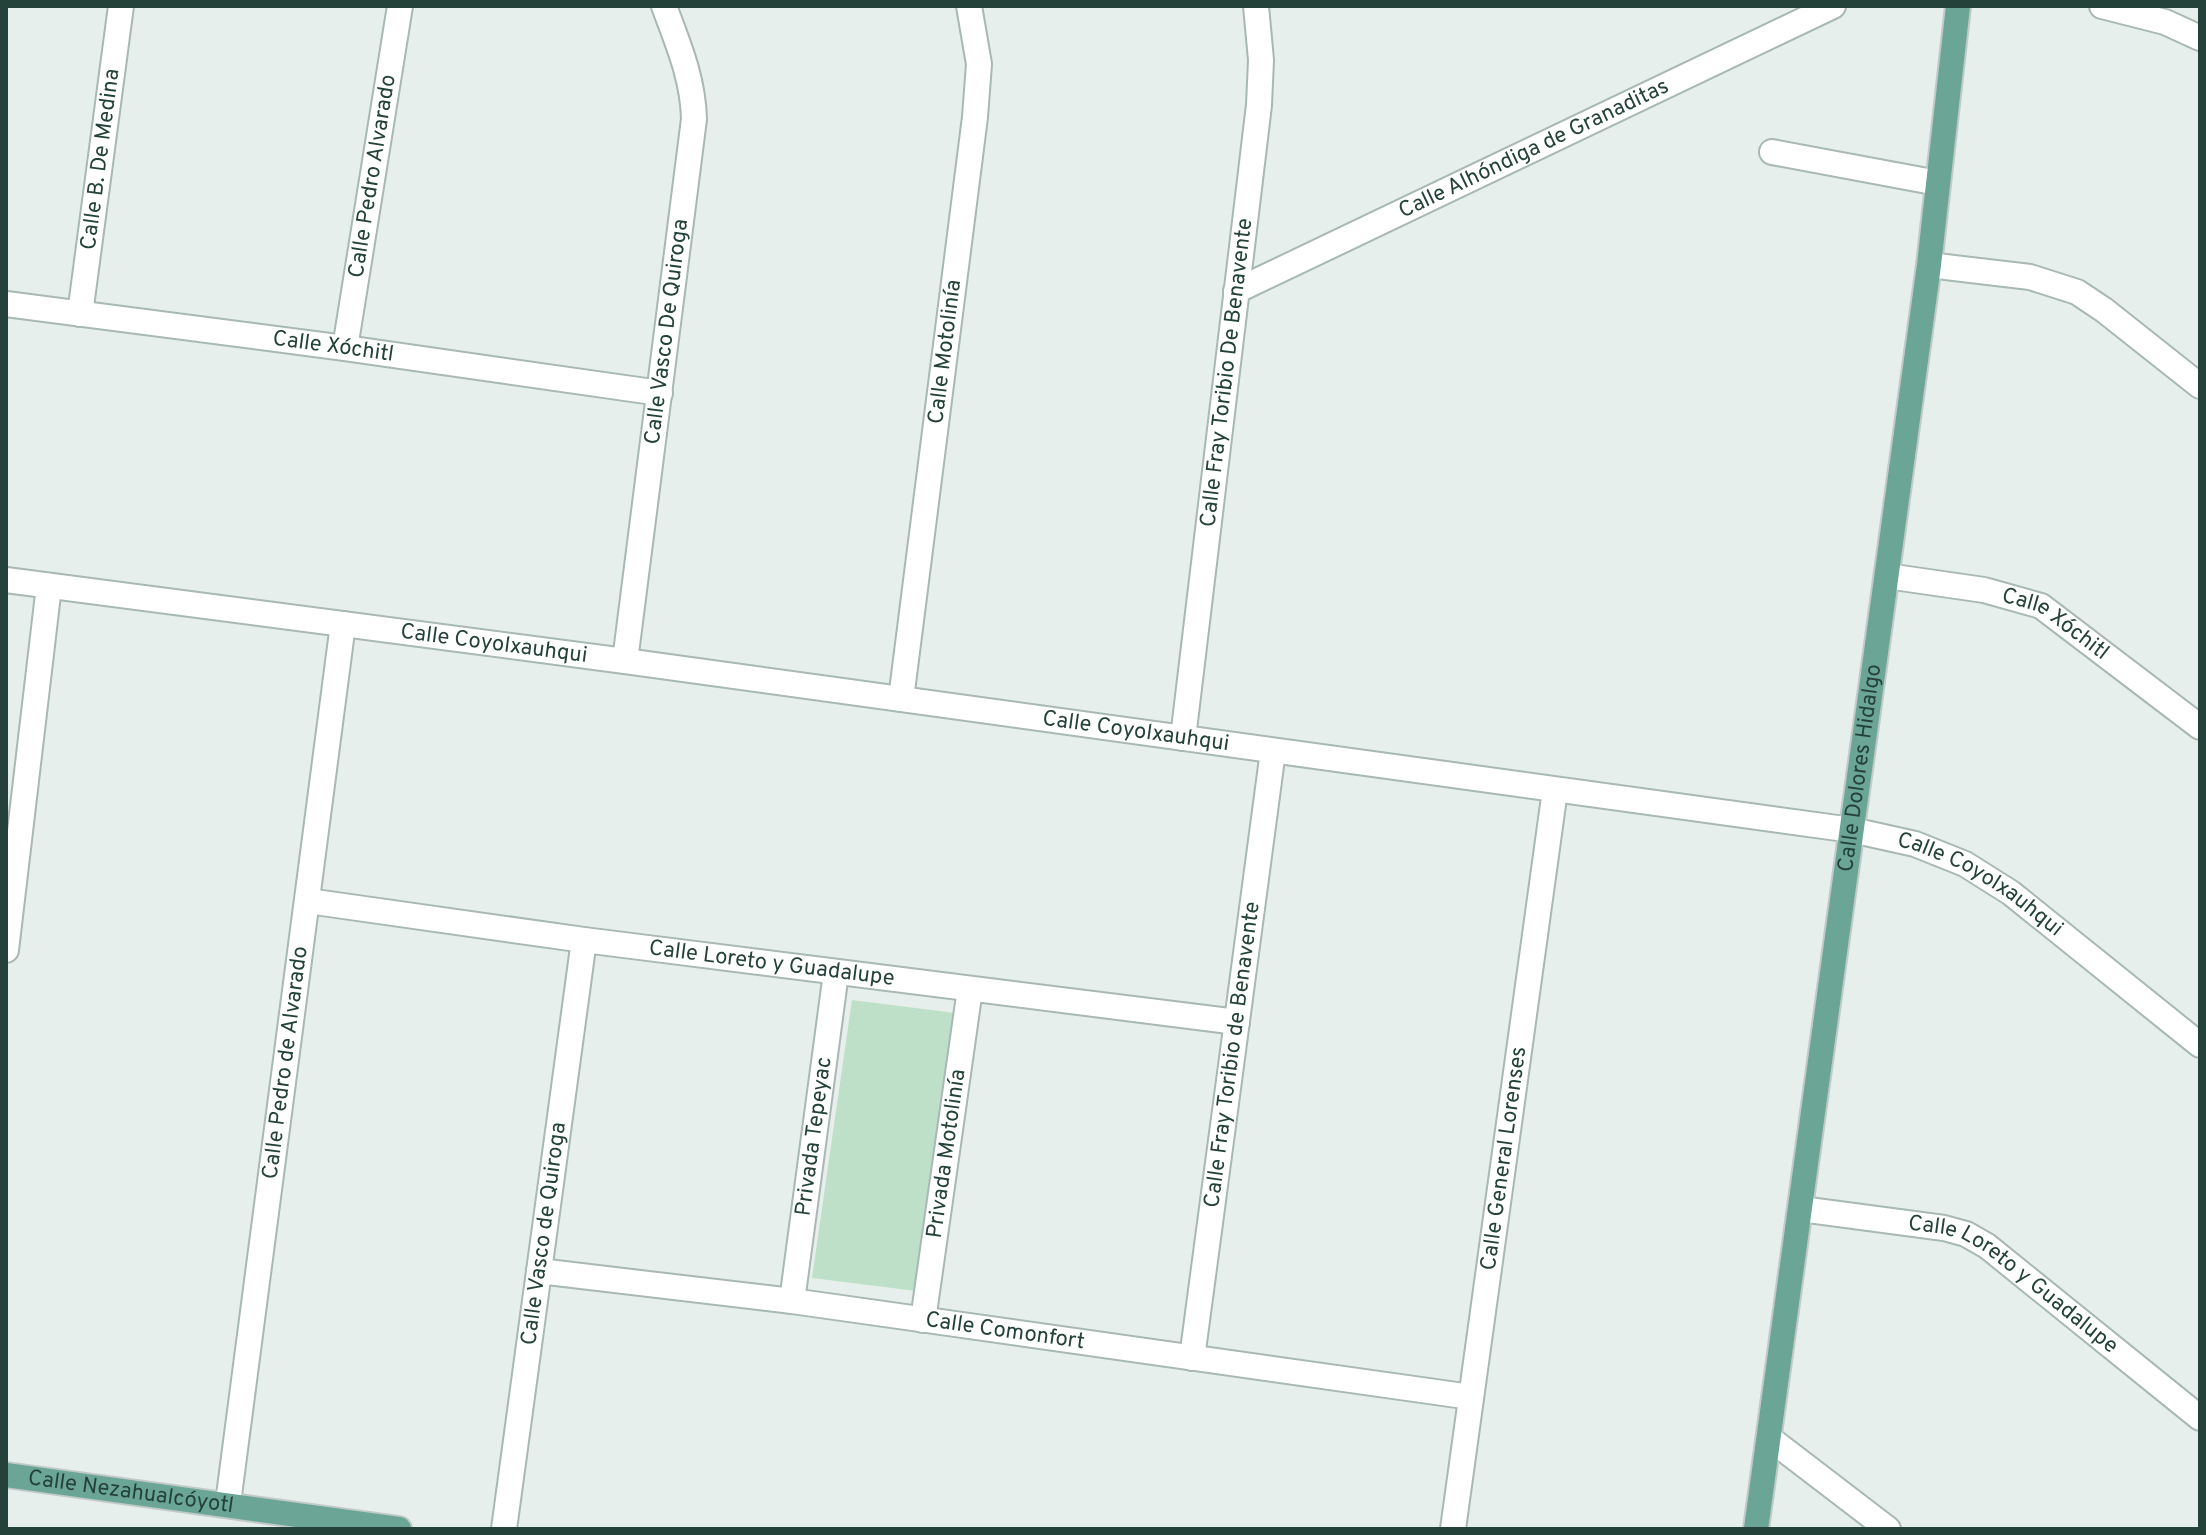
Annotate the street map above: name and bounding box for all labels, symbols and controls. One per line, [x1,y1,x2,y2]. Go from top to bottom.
street label: Calle B. De Medina [75,67,126,252]
street label: Calle Pedro Alvarado [343,73,402,280]
street label: Calle Alhóndiga de Granaditas [1394,73,1673,225]
street label: Calle Vasco De Quiroga [639,217,695,446]
street label: Calle Fray Toribio De Benavente [1195,217,1259,529]
street label: Calle Motolinía [923,278,968,426]
street label: Calle Xóchitl [271,325,396,368]
street label: Calle Xóchitl [1999,582,2114,666]
street label: Calle Coyolxauhqui [399,618,589,669]
street label: Calle Dolores Hidalgo [1833,662,1888,874]
street label: Calle Coyolxauhqui [1041,705,1231,758]
street label: Calle Coyolxauhqui [1895,827,2068,943]
street label: Calle Fray Toribio de Benavente [1199,900,1266,1209]
street label: Calle Loreto y Guadalupe [647,935,896,992]
street label: Calle Pedro de Alvarado [257,945,314,1181]
street label: Calle General Lorenses [1475,1045,1533,1272]
street label: Privada Tepeyac [790,1055,838,1218]
street label: Privada Motolinía [921,1067,972,1240]
street label: Calle Vasco de Quiroga [516,1120,573,1347]
street label: Calle Loreto y Guadalupe [1907,1210,2123,1360]
street label: Calle Comonfort [924,1307,1087,1356]
street label: Calle Nezahualcóyotl [26,1465,235,1520]

